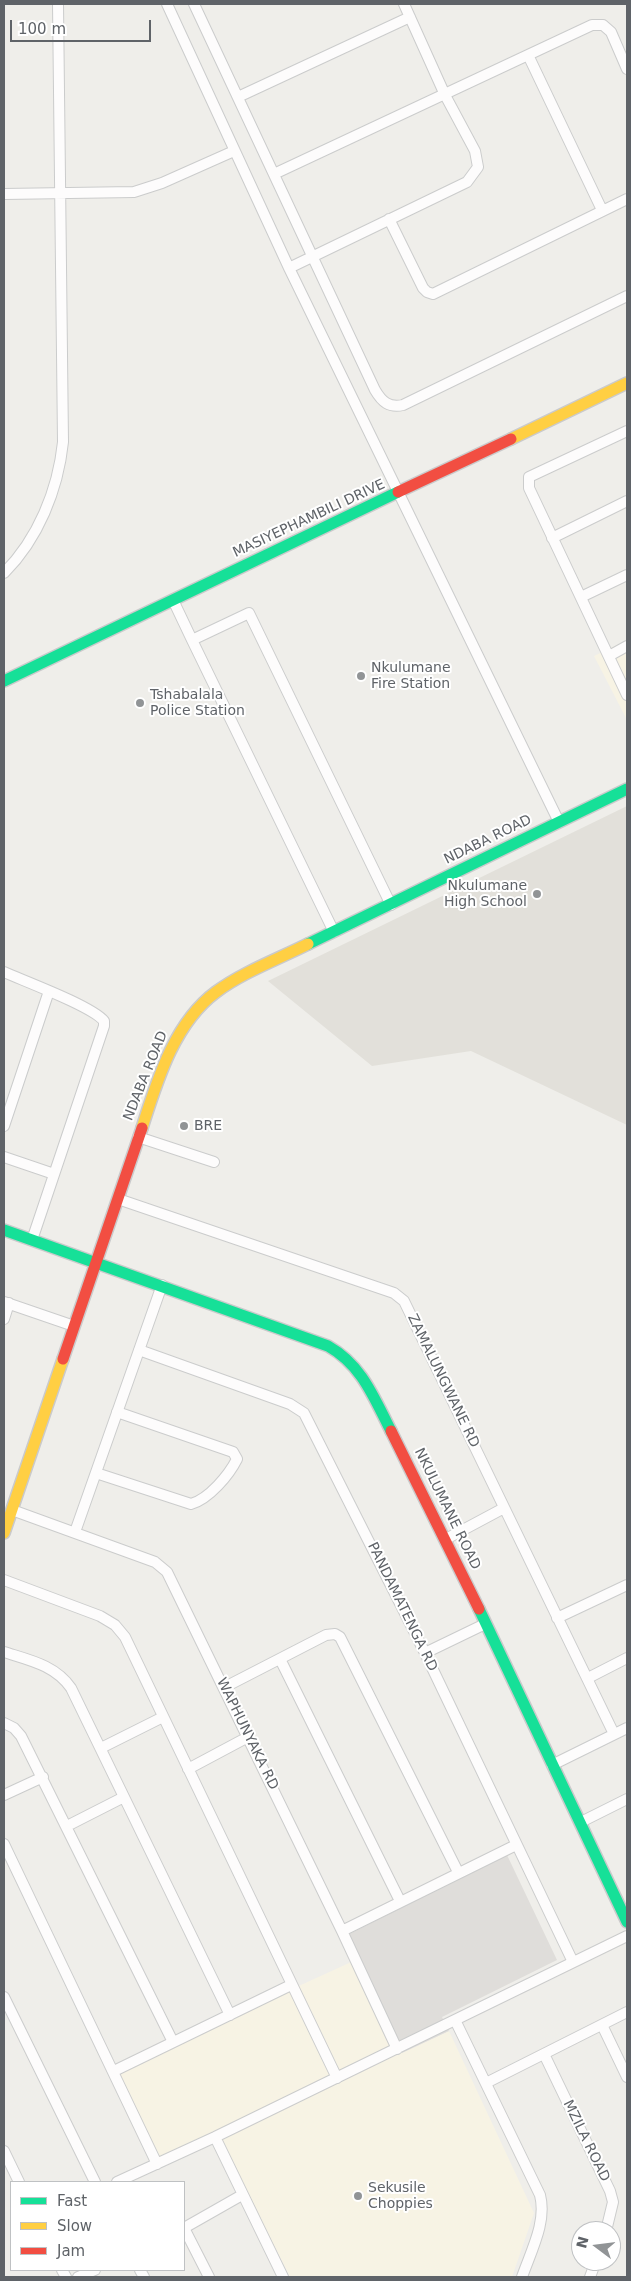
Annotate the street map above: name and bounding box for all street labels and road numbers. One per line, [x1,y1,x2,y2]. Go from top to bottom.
street label: MASIYEPHAMBILI DRIVE [230,476,388,562]
street label: NDABA ROAD [442,812,534,868]
street label: NDABA ROAD [120,1029,172,1123]
street label: ZAMALUNGWANE RD [403,1312,483,1450]
street label: NKULUMANE ROAD [410,1445,484,1573]
street label: PANDAMATENGA RD [363,1540,441,1674]
street label: WAPHUNYAKA RD [213,1675,281,1793]
street label: MZILA ROAD [559,2097,613,2185]

